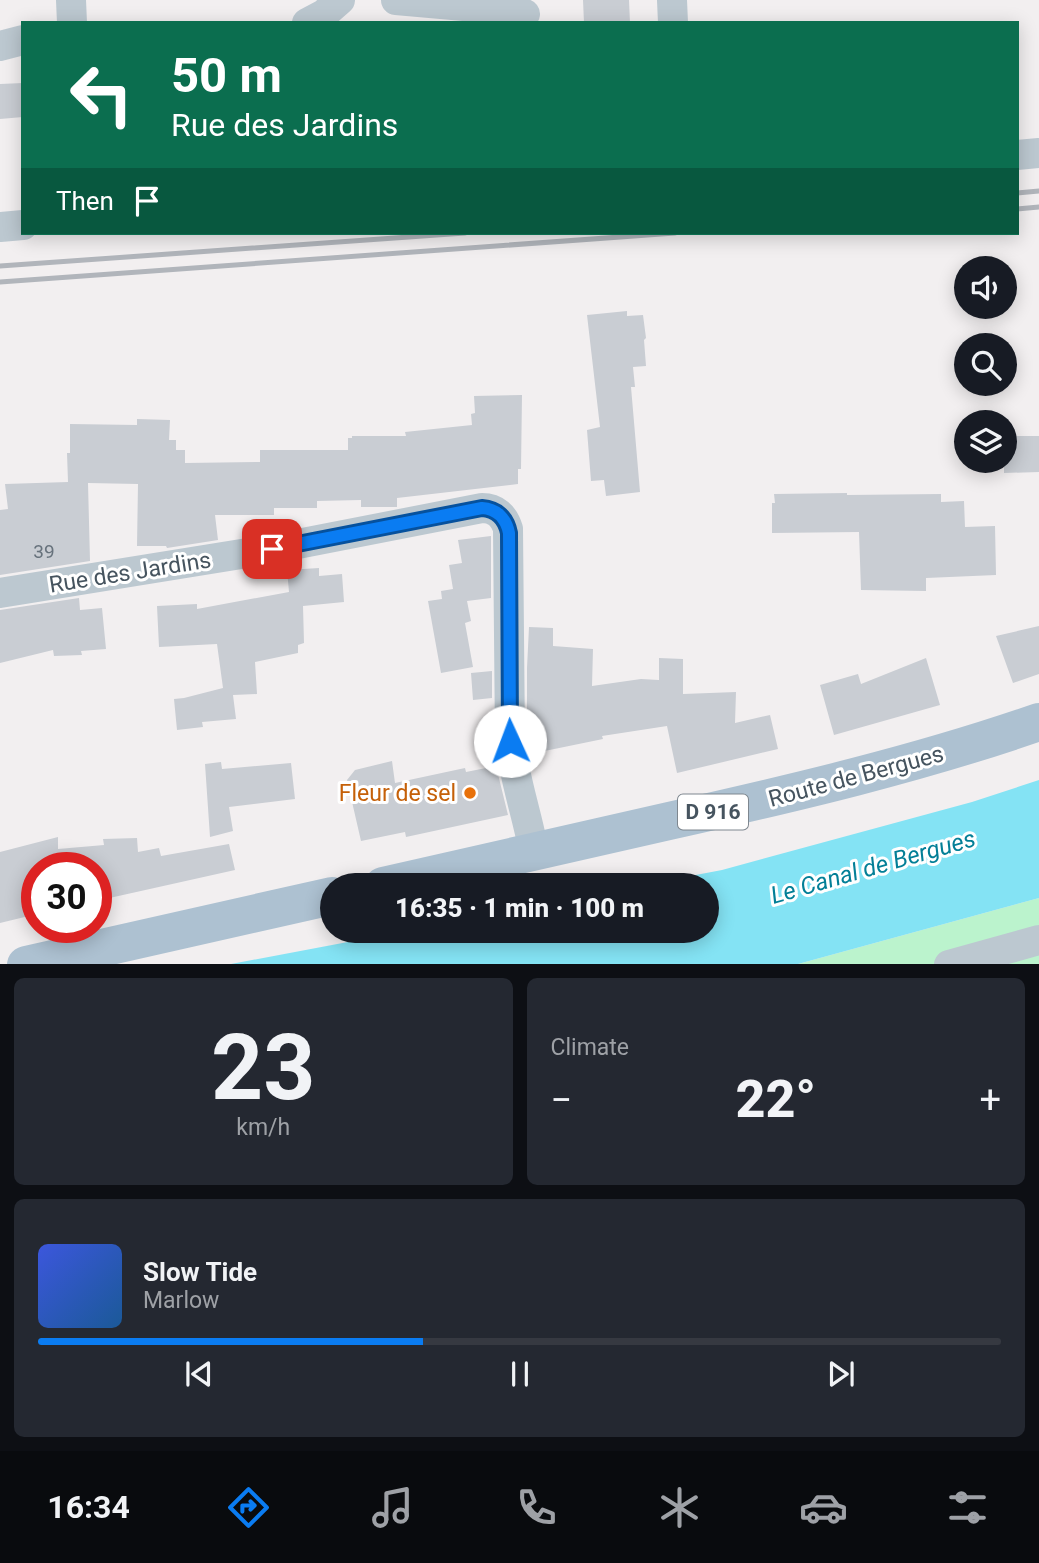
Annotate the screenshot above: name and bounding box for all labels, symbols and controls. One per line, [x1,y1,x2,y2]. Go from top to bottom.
text: 50 m [171,47,282,104]
icon: left [56,49,147,140]
text: Rue des Jardins [171,106,398,144]
icon: arrive [128,182,166,220]
text: Then [56,186,114,216]
map controls [954,256,1017,473]
button: sound [954,256,1017,319]
button: search [954,333,1017,396]
button: layers [954,410,1017,473]
pin [242,519,302,579]
icon: arrive [253,530,291,568]
house number: 39 [33,540,55,563]
street label: Rue des Jardins [47,546,213,599]
position arrow [473,704,547,778]
street label: Route de Bergues [766,740,947,813]
place label: Fleur de sel [339,780,456,807]
marker: Fleur de sel [462,785,478,801]
road number: D 916 [678,794,748,830]
water label: Le Canal de Bergues [767,824,979,910]
speed limit sign: 30 [21,852,112,943]
text: 16:35 · 1 min · 100 m [395,893,644,923]
text: 23 [211,1015,315,1121]
text: Climate [551,1034,629,1061]
text: 22° [736,1069,816,1130]
text: − [551,1078,572,1122]
text: + [979,1078,1001,1122]
text: km/h [236,1114,290,1141]
text: Slow Tide [143,1257,257,1287]
text: Marlow [143,1287,219,1314]
icon: previous [180,1355,218,1393]
icon: pause [501,1355,539,1393]
icon: next [822,1355,860,1393]
icon: directions [224,1483,273,1532]
icon: music [368,1483,417,1532]
icon: phone [512,1483,561,1532]
icon: climate [655,1483,704,1532]
icon: car [799,1483,848,1532]
icon: filters [943,1483,992,1532]
text: 16:34 [47,1488,130,1526]

